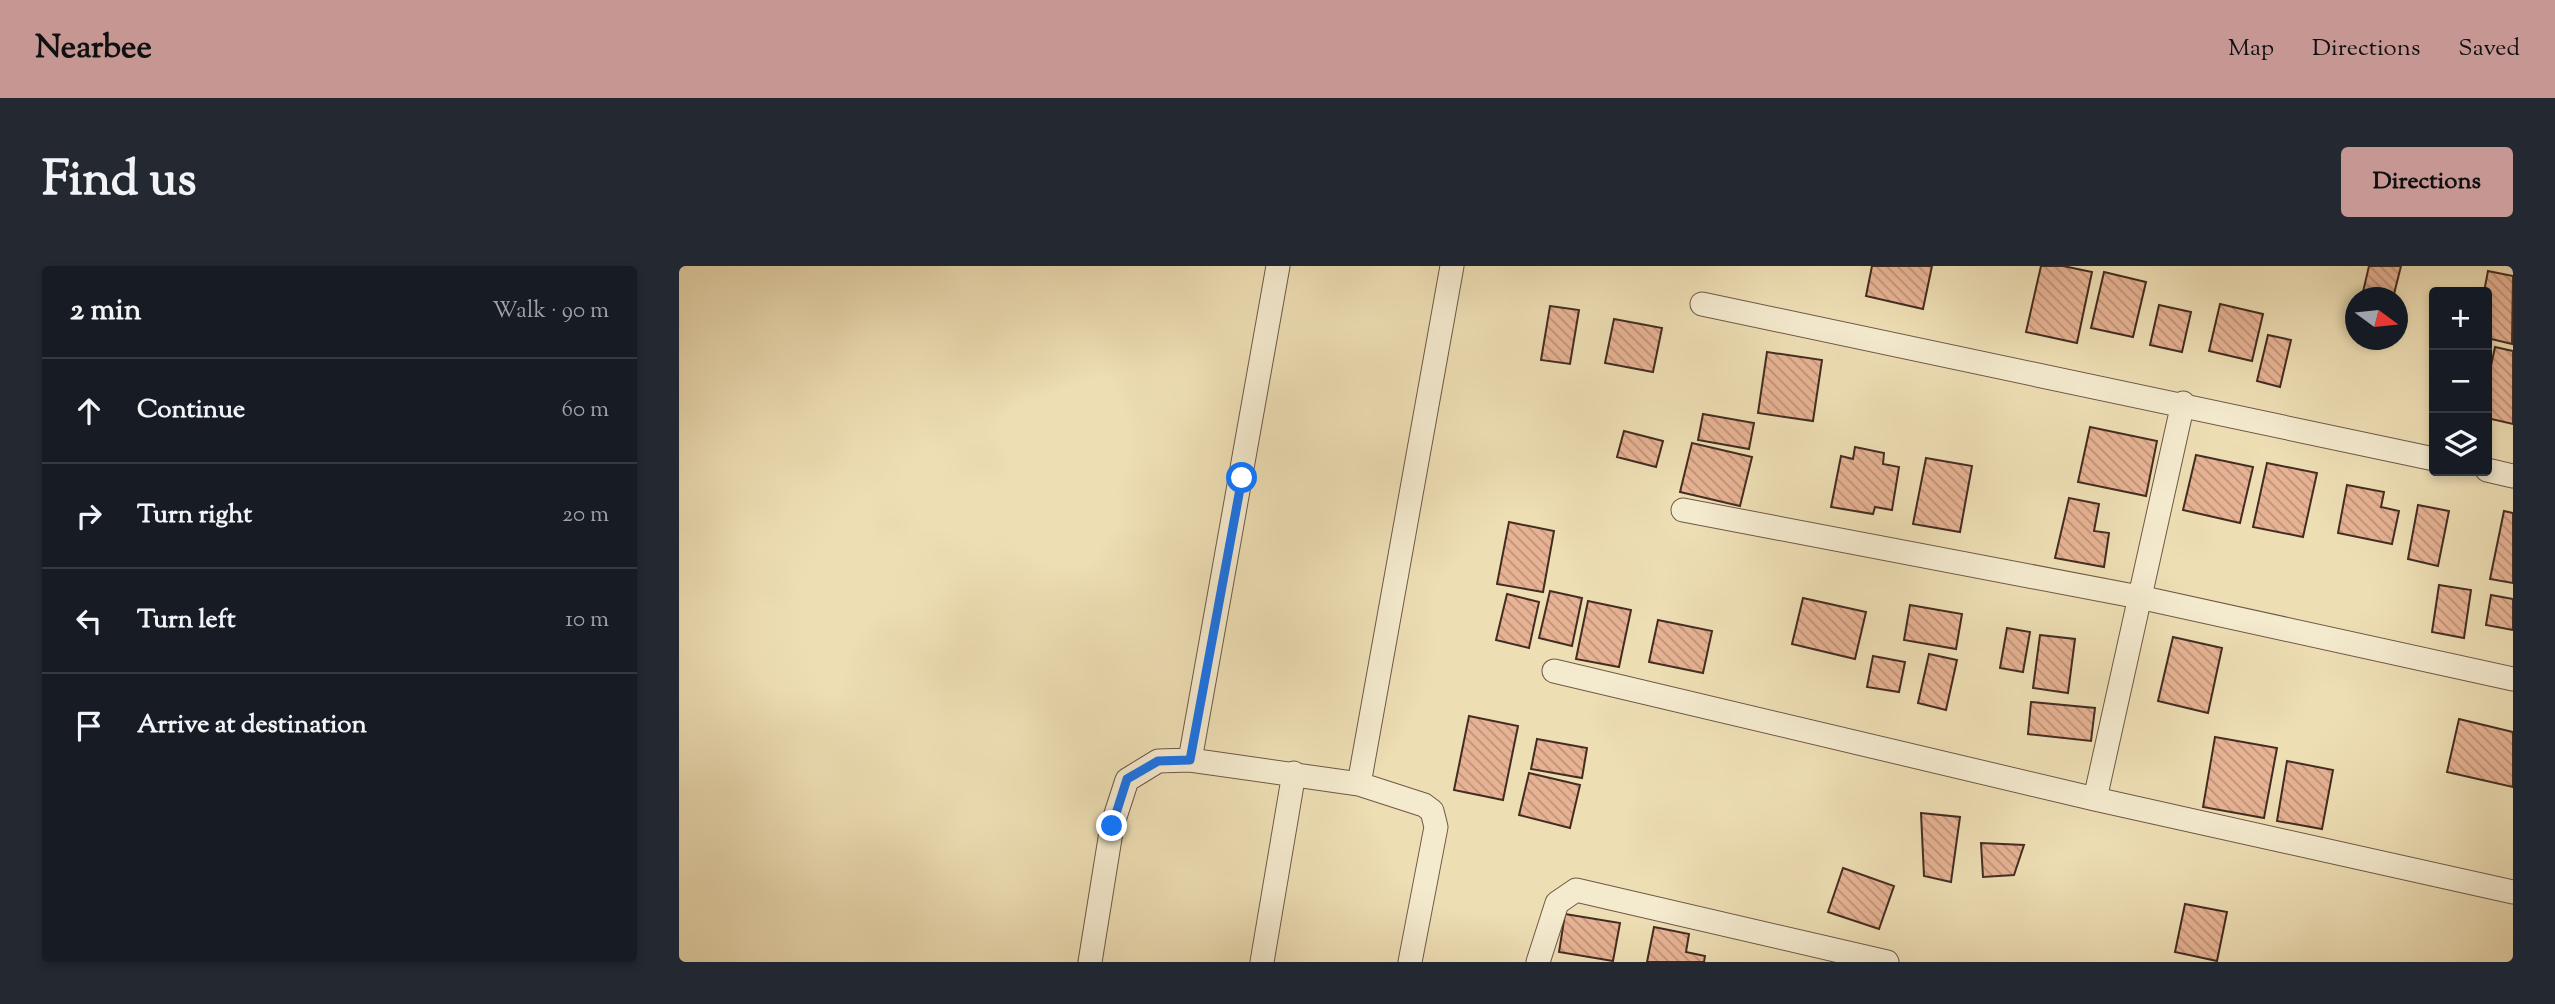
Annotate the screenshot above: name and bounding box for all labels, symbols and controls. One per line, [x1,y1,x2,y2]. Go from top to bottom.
text: Nearbee [35,25,152,73]
text: Map [2228,32,2274,66]
text: Directions [2312,32,2420,66]
text: Saved [2458,32,2520,66]
text: Find us [42,147,196,217]
button: Directions [2341,147,2513,217]
north arrow [2345,287,2408,350]
map controls [2429,287,2492,476]
button: + [2429,287,2492,350]
text: 2 min [70,290,142,333]
text: Walk · 90 m [492,295,609,328]
button: − [2429,350,2492,413]
icon: ahead [70,392,108,430]
text: Continue [137,392,245,429]
text: 60 m [561,394,609,427]
button: layers [2429,413,2492,476]
route start [1226,462,1257,493]
icon: right [70,497,108,535]
text: Turn right [137,497,252,534]
text: 20 m [562,499,609,532]
icon: left [70,602,108,640]
text: Turn left [137,602,236,639]
text: 10 m [565,604,609,637]
icon: arrive [70,707,108,745]
text: Arrive at destination [137,707,367,744]
route end [1096,810,1127,841]

